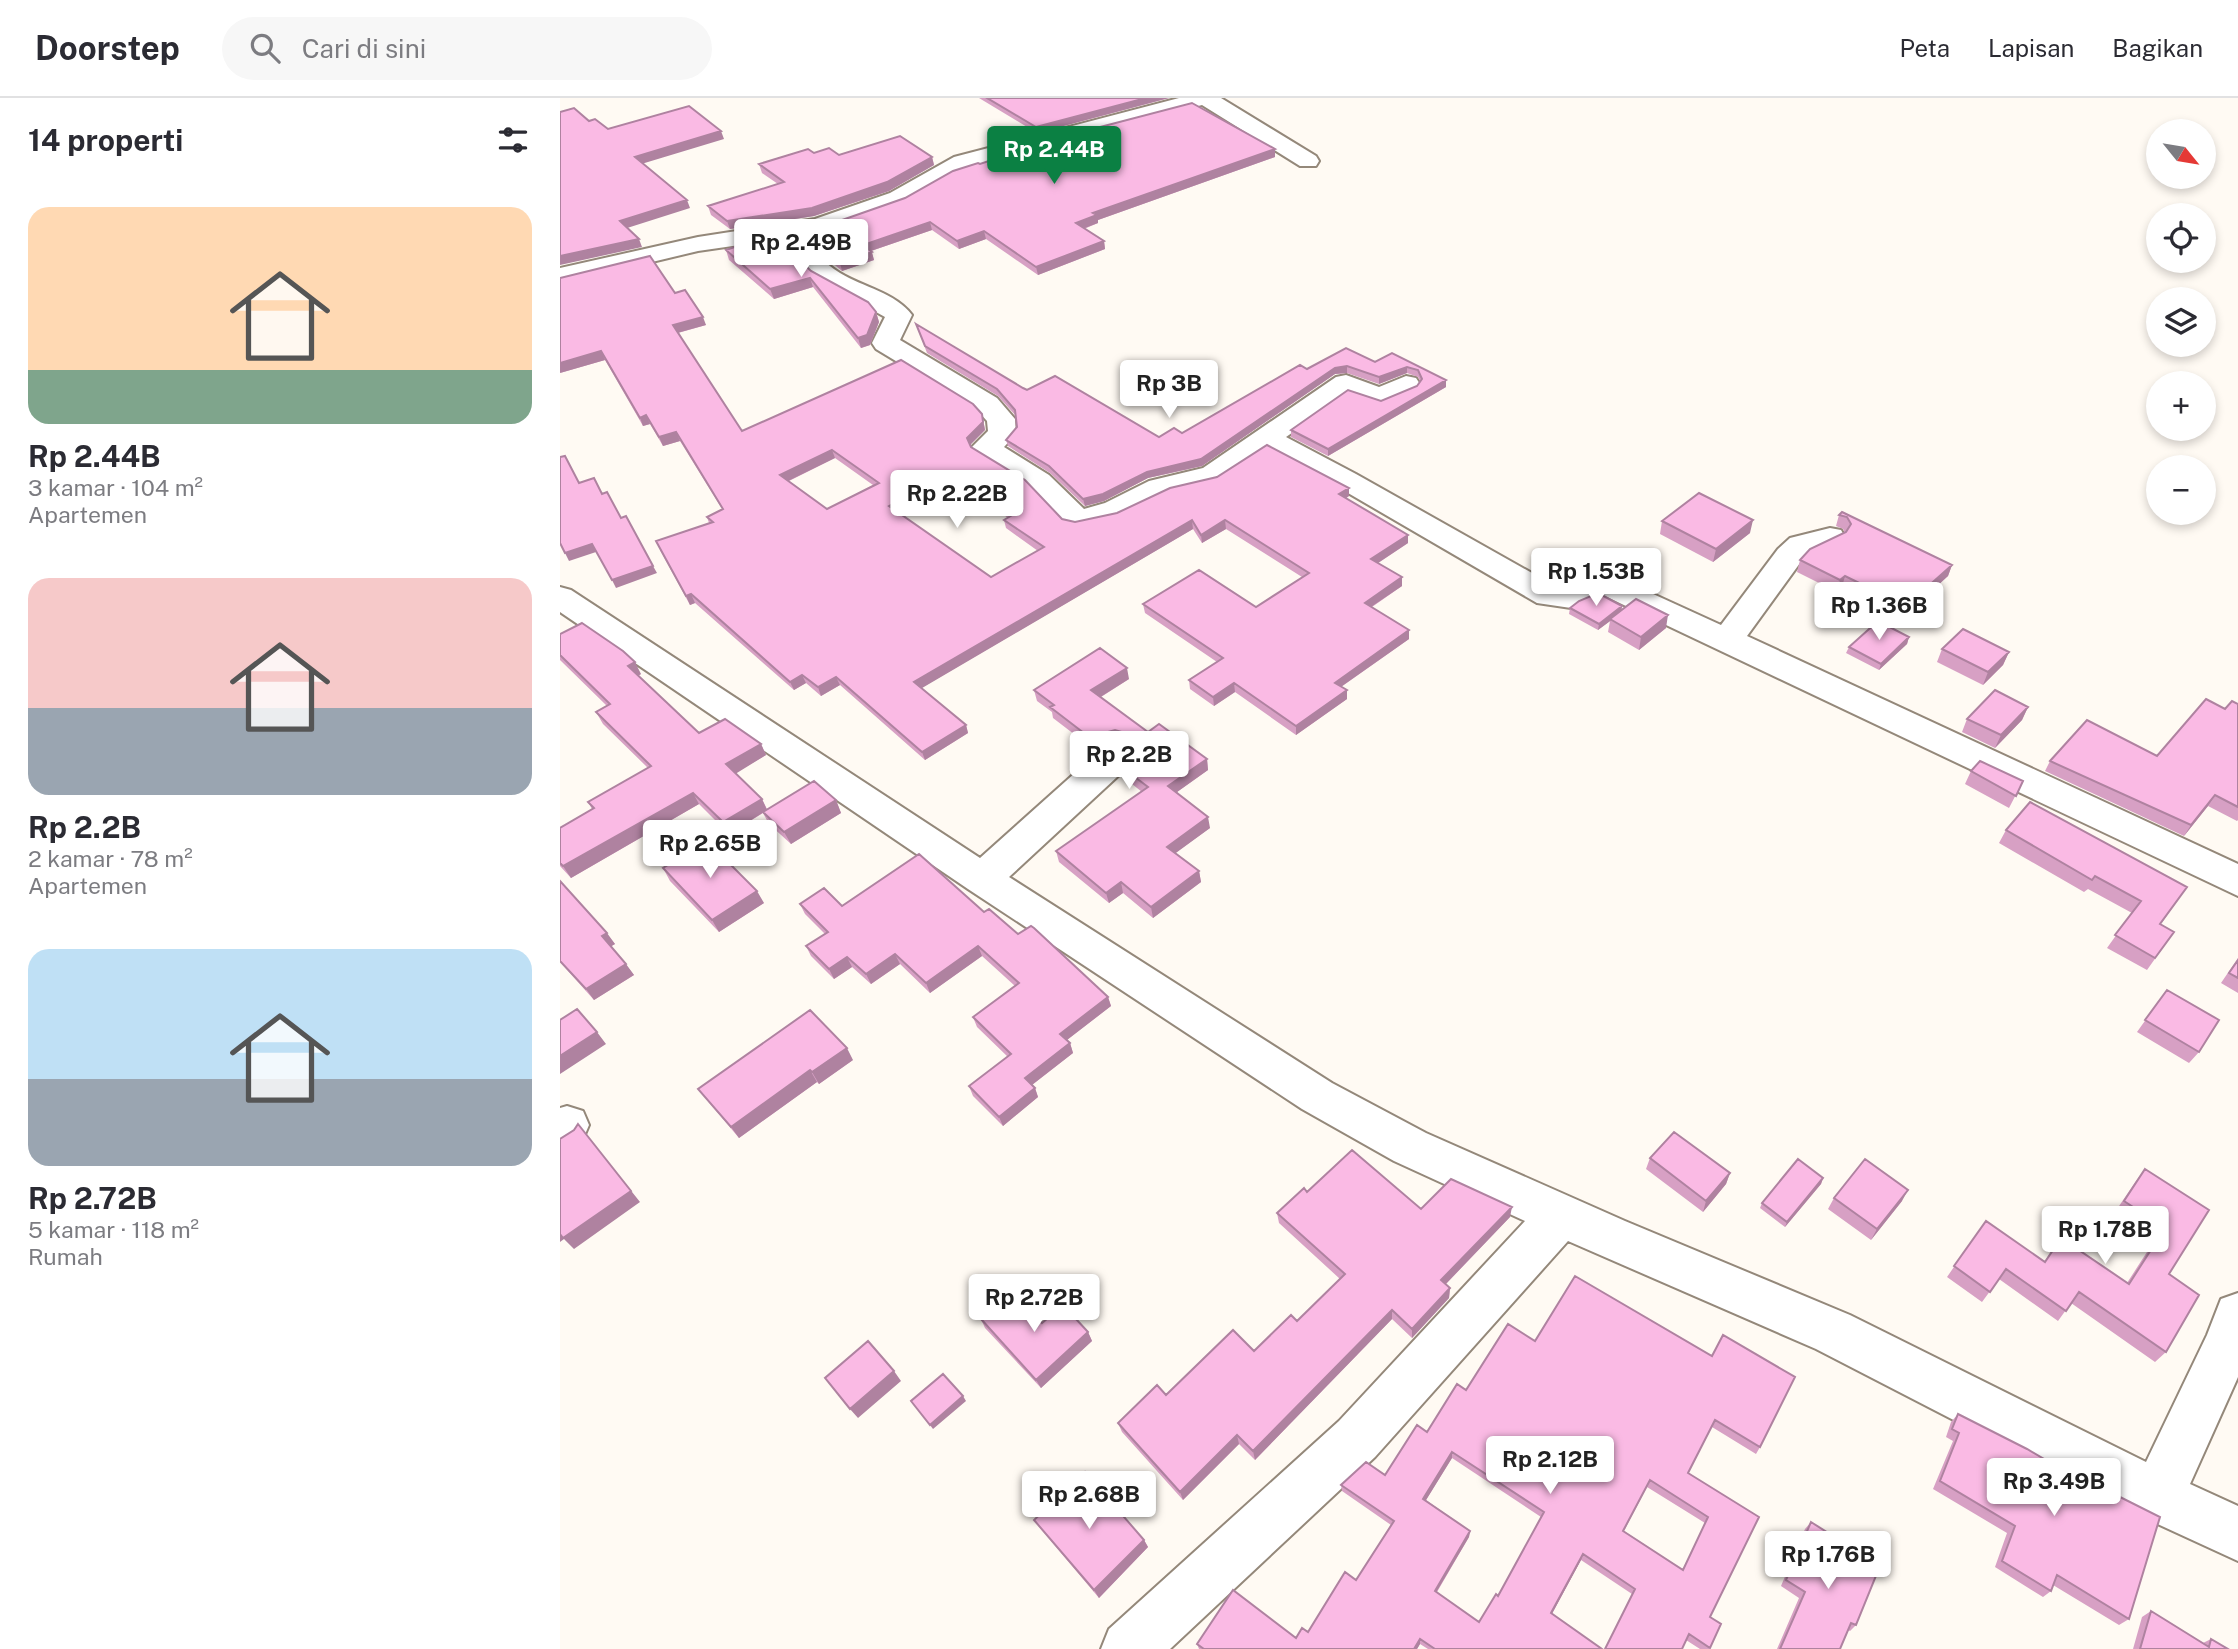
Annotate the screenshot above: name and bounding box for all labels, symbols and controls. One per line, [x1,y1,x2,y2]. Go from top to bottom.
search box [222,17,712,80]
text: Doorstep [35,29,180,67]
icon: search [246,29,284,67]
text: Cari di sini [302,33,426,64]
text: Peta [1899,34,1950,62]
text: Lapisan [1988,34,2074,62]
text: Bagikan [2112,34,2203,62]
north arrow [2146,119,2216,189]
map controls [2146,119,2216,525]
icon: filters [494,121,532,159]
text: 14 properti [28,122,183,158]
pin: Rp 2.44B [982,126,1126,186]
text: Rp 2.44B [1003,135,1105,162]
button: locate [2146,203,2216,273]
pin: Rp 2.49B [729,220,873,279]
text: Rp 2.49B [750,228,852,255]
icon: home [217,253,343,379]
button: layers [2146,287,2216,357]
pin: Rp 3B [1120,360,1218,420]
text: Rp 3B [1136,369,1202,396]
button: + [2146,371,2216,441]
text: Rp 2.44B [28,438,161,474]
button: − [2146,455,2216,525]
pin: Rp 2.22B [885,470,1029,530]
text: 3 kamar · 104 m² [28,474,203,501]
text: Rp 2.22B [906,479,1008,506]
text: Apartemen [28,501,147,528]
pin: Rp 1.53B [1524,548,1668,608]
text: Rp 1.53B [1547,557,1645,584]
pin: Rp 1.36B [1807,582,1951,642]
text: Rp 1.36B [1830,591,1928,618]
icon: home [217,624,343,750]
pin: Rp 2.2B [1064,732,1194,791]
text: Rp 2.2B [1086,740,1172,767]
text: Rp 2.2B [28,809,141,845]
pin: Rp 2.65B [638,820,782,880]
text: Rp 2.65B [659,829,761,856]
text: 2 kamar · 78 m² [28,845,193,872]
text: Apartemen [28,872,147,899]
icon: home [217,995,343,1121]
text: Rp 2.72B [28,1180,157,1216]
pin: Rp 1.78B [2033,1206,2177,1266]
text: Rp 1.78B [2058,1215,2152,1242]
text: 5 kamar · 118 m² [28,1216,199,1243]
text: Rumah [28,1243,103,1270]
pin: Rp 2.72B [962,1274,1106,1334]
text: Rp 2.72B [985,1283,1083,1310]
pin: Rp 2.12B [1478,1436,1622,1496]
text: Rp 2.12B [1502,1445,1598,1472]
pin: Rp 3.49B [1982,1458,2126,1518]
text: Rp 3.49B [2003,1467,2105,1494]
pin: Rp 2.68B [1017,1472,1161,1531]
text: Rp 2.68B [1038,1480,1140,1507]
pin: Rp 1.76B [1756,1532,1900,1591]
text: Rp 1.76B [1781,1540,1875,1567]

